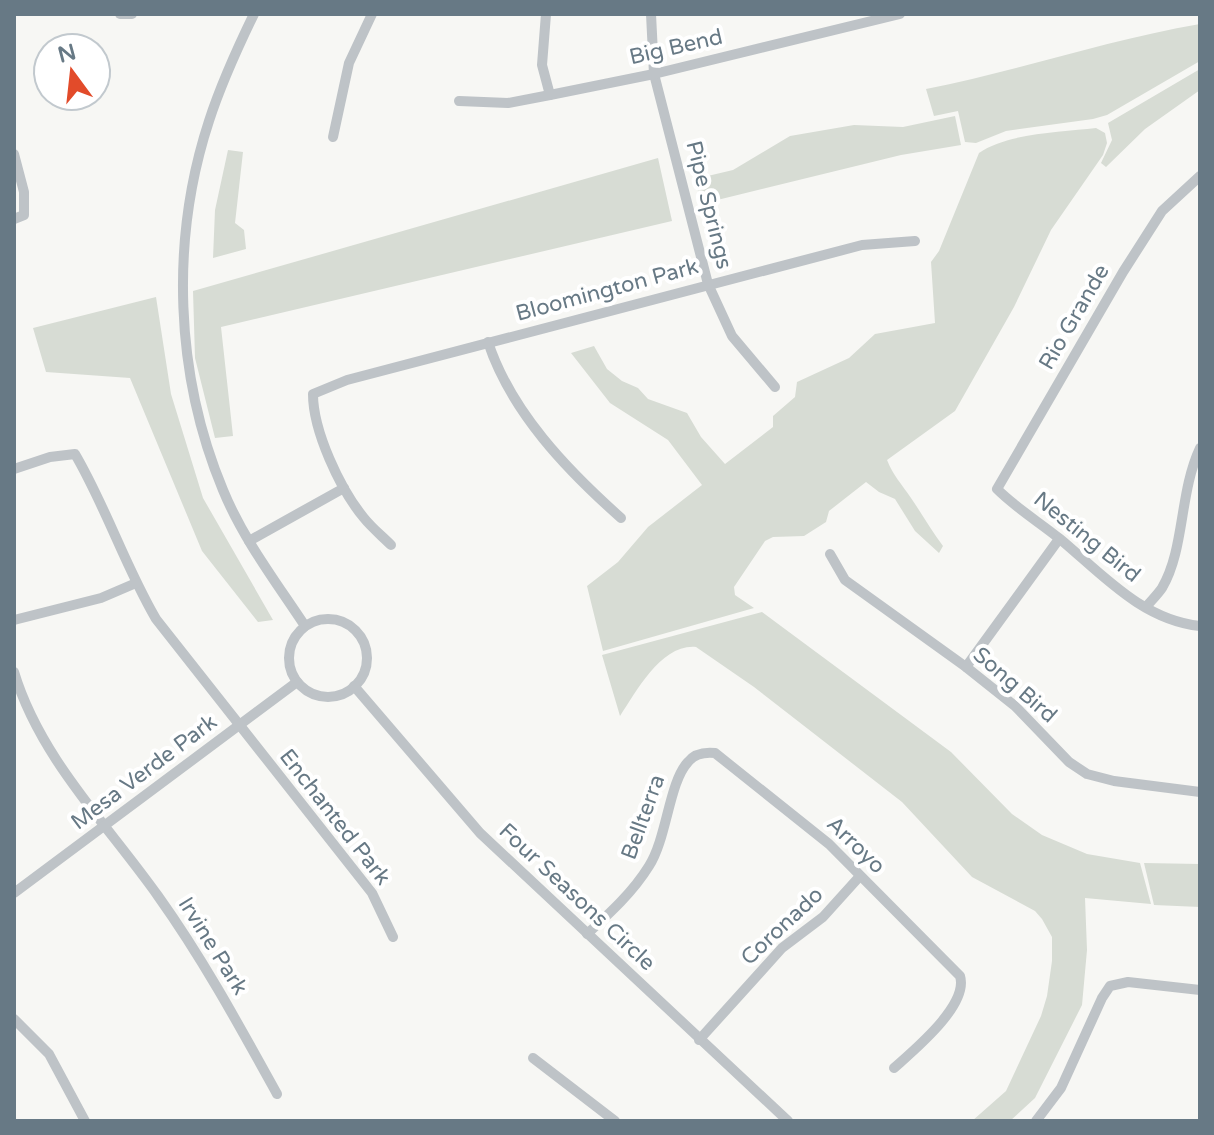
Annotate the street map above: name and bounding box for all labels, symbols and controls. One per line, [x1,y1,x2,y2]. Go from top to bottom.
street label: Big Bend [627,24,725,70]
north arrow [32,32,112,112]
text: N [55,39,79,68]
street label: Pipe Springs [681,138,737,272]
street label: Bloomington Park [513,253,701,327]
street label: Rio Grande [1033,260,1115,374]
street label: Nesting Bird [1028,486,1146,588]
street label: Song Bird [968,642,1062,728]
street label: Mesa Verde Park [66,709,222,835]
street label: Enchanted Park [274,744,396,890]
street label: Bellterra [616,771,670,863]
street label: Arroyo [821,811,891,879]
street label: Four Seasons Circle [494,818,660,976]
street label: Coronado [736,881,828,971]
street label: Irvine Park [173,892,253,1000]

